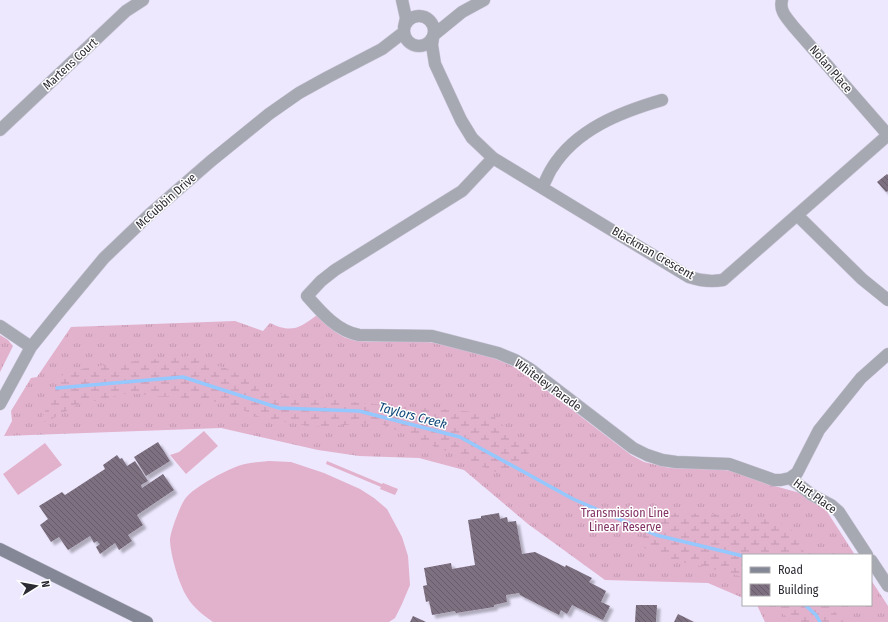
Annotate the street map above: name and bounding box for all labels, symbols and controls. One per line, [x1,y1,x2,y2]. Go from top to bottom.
street label: Martens Court [40,35,100,93]
street label: Nolan Place [807,43,855,95]
street label: McCubbin Drive [133,170,199,232]
street label: Blackman Crescent [609,224,697,282]
street label: Whiteley Parade [512,356,584,414]
water label: Taylors Creek [377,399,449,432]
street label: Hart Place [791,476,839,516]
park label: Transmission Line Linear Reserve [581,506,669,534]
legend [742,554,872,606]
text: Road [778,563,803,577]
north arrow [16,566,56,606]
text: N [38,580,52,589]
text: Building [778,583,819,597]

